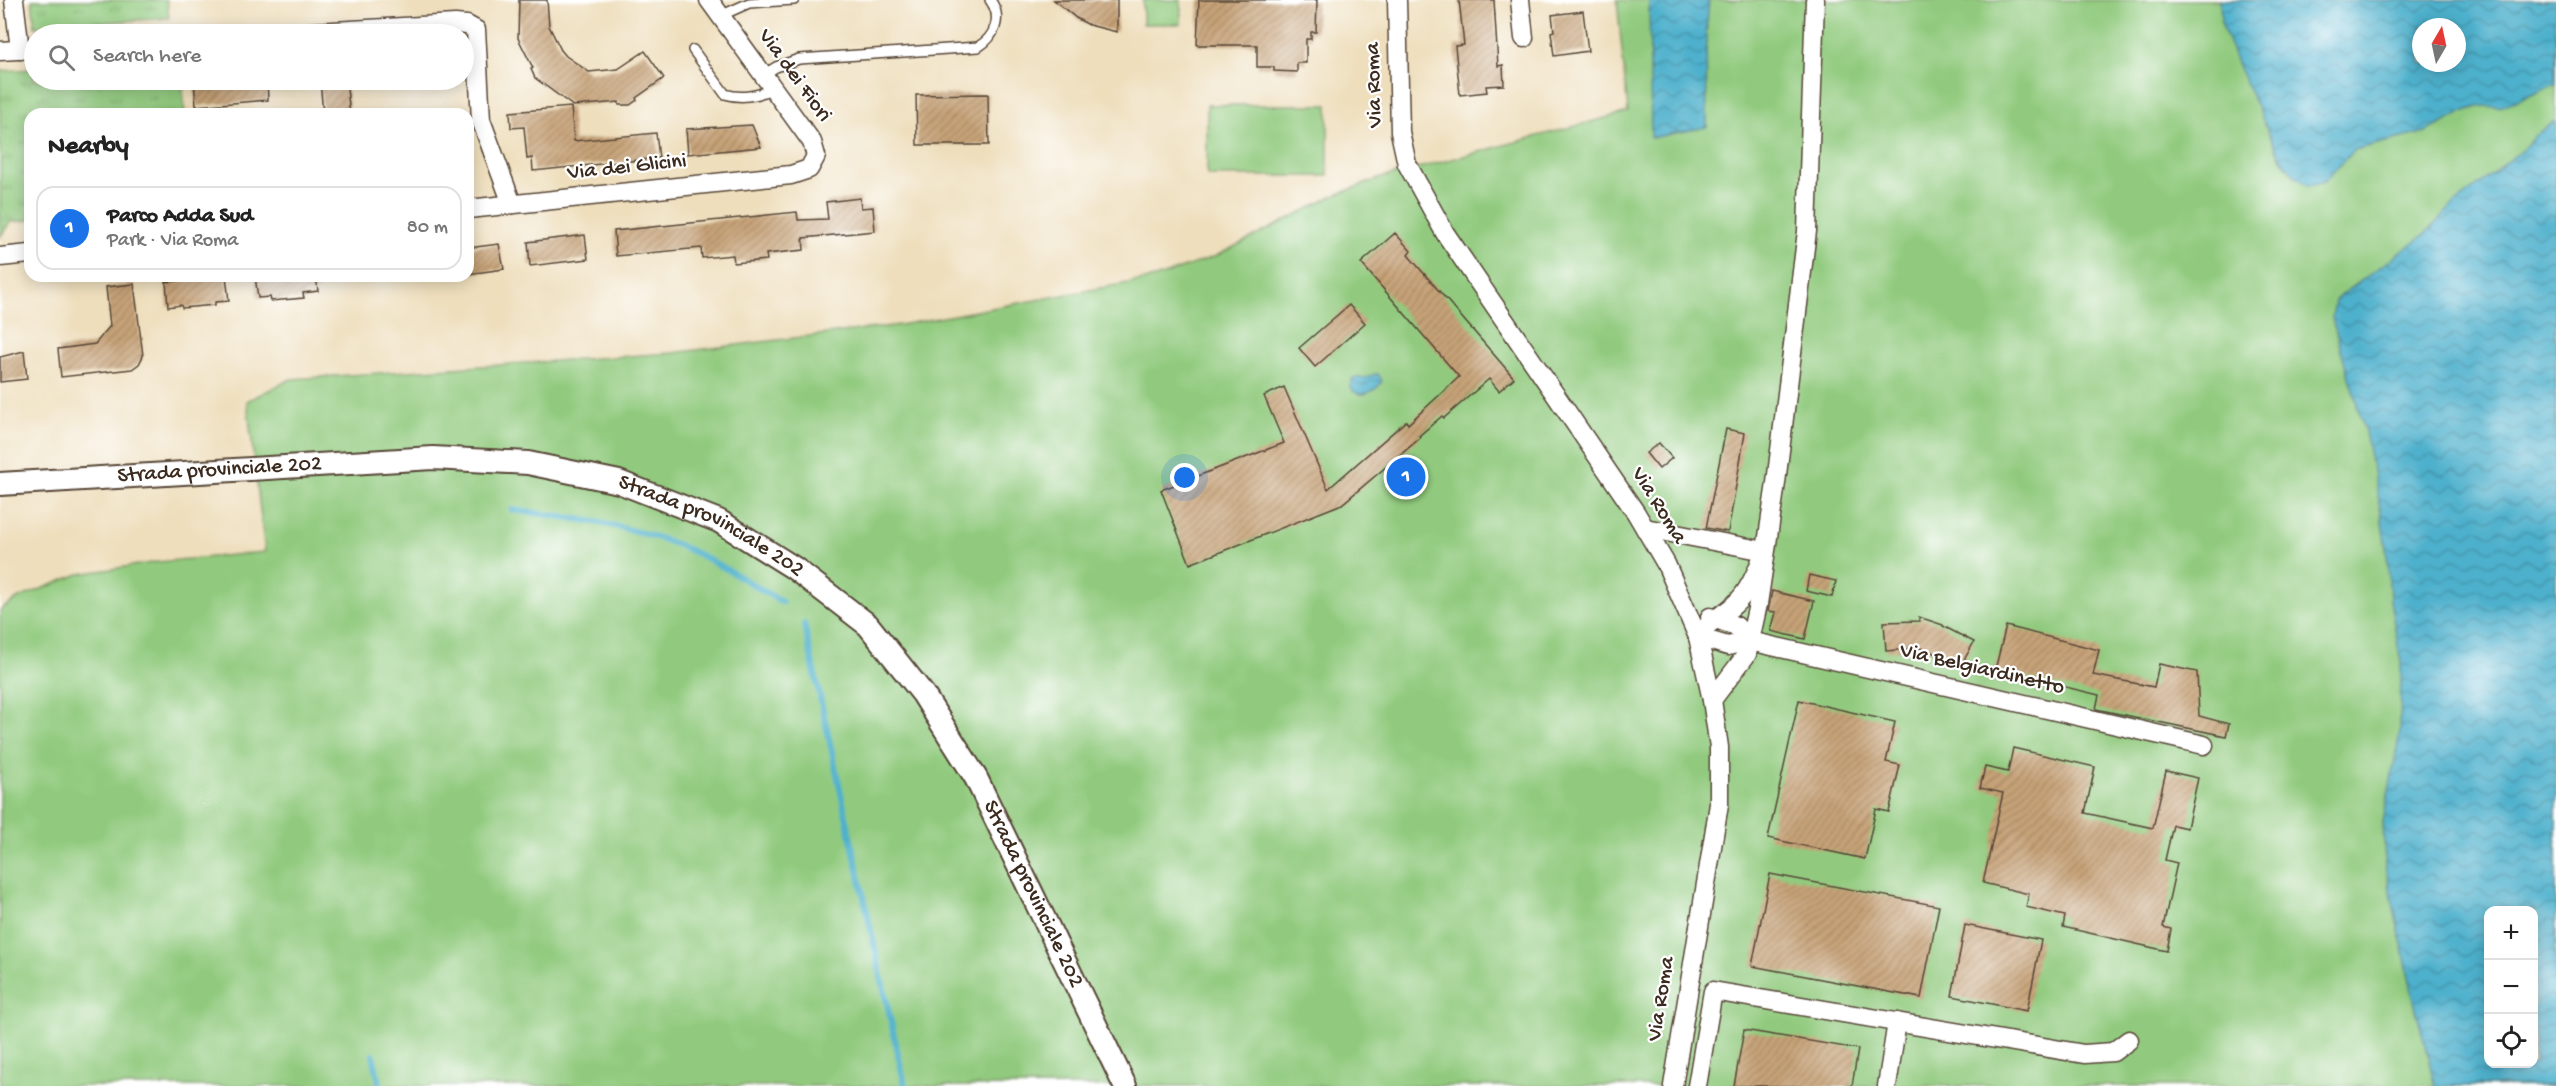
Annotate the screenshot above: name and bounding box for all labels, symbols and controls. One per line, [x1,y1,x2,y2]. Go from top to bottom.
north arrow [2412,18,2466,72]
search box [24,24,474,90]
street label: Via dei Fiori [751,24,836,128]
icon: search [45,41,78,74]
street label: Via Roma [1360,41,1390,129]
text: Search here [93,44,201,70]
text: Nearby [48,132,129,163]
street label: Via dei Glicini [565,149,688,187]
text: Parco Adda Sud [107,204,253,230]
text: 1 [65,217,74,240]
text: 80 m [407,217,448,240]
text: Park · Via Roma [107,230,238,253]
street label: Strada provinciale 202 [117,452,323,490]
pin: 1 [1386,454,1426,500]
street label: Via Roma [1624,462,1692,550]
your location [1170,463,1199,492]
street label: Strada provinciale 202 [614,470,809,584]
street label: Via Belgiardinetto [1896,638,2067,702]
street label: Strada provinciale 202 [976,797,1089,992]
map controls [2484,906,2538,1068]
button: + [2484,906,2538,960]
street label: Via Roma [1642,954,1682,1044]
button: − [2484,960,2538,1014]
button: locate [2484,1014,2538,1068]

